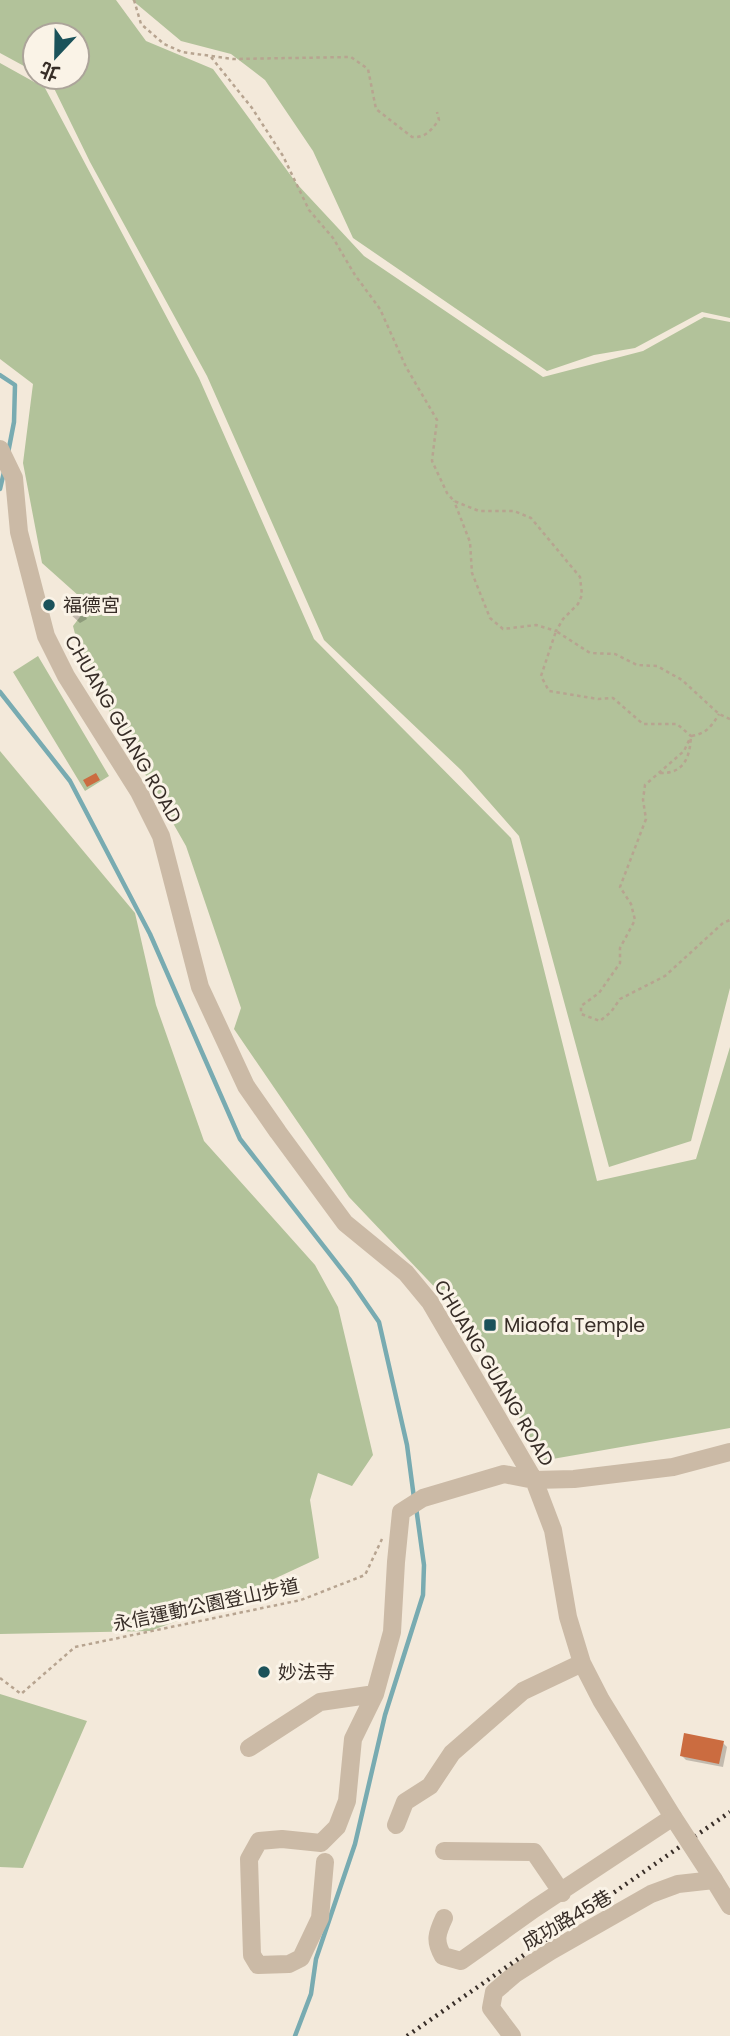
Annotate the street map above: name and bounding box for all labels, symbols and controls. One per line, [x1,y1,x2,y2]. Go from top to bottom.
north arrow [21,21,91,91]
text: 北 [36,55,64,87]
place label: 福德宮 [63,592,120,619]
marker: 福德宮 [41,597,57,613]
street label: CHUANG GUANG ROAD [58,630,188,828]
street label: CHUANG GUANG ROAD [428,1275,560,1471]
place label: Miaofa Temple [504,1312,645,1339]
marker: Miaofa Temple [482,1317,498,1333]
street label: 永信運動公園登山步道 [110,1572,302,1638]
place label: 妙法寺 [278,1659,335,1686]
marker: 妙法寺 [256,1664,272,1680]
street label: 成功路45巷 [517,1883,617,1957]

